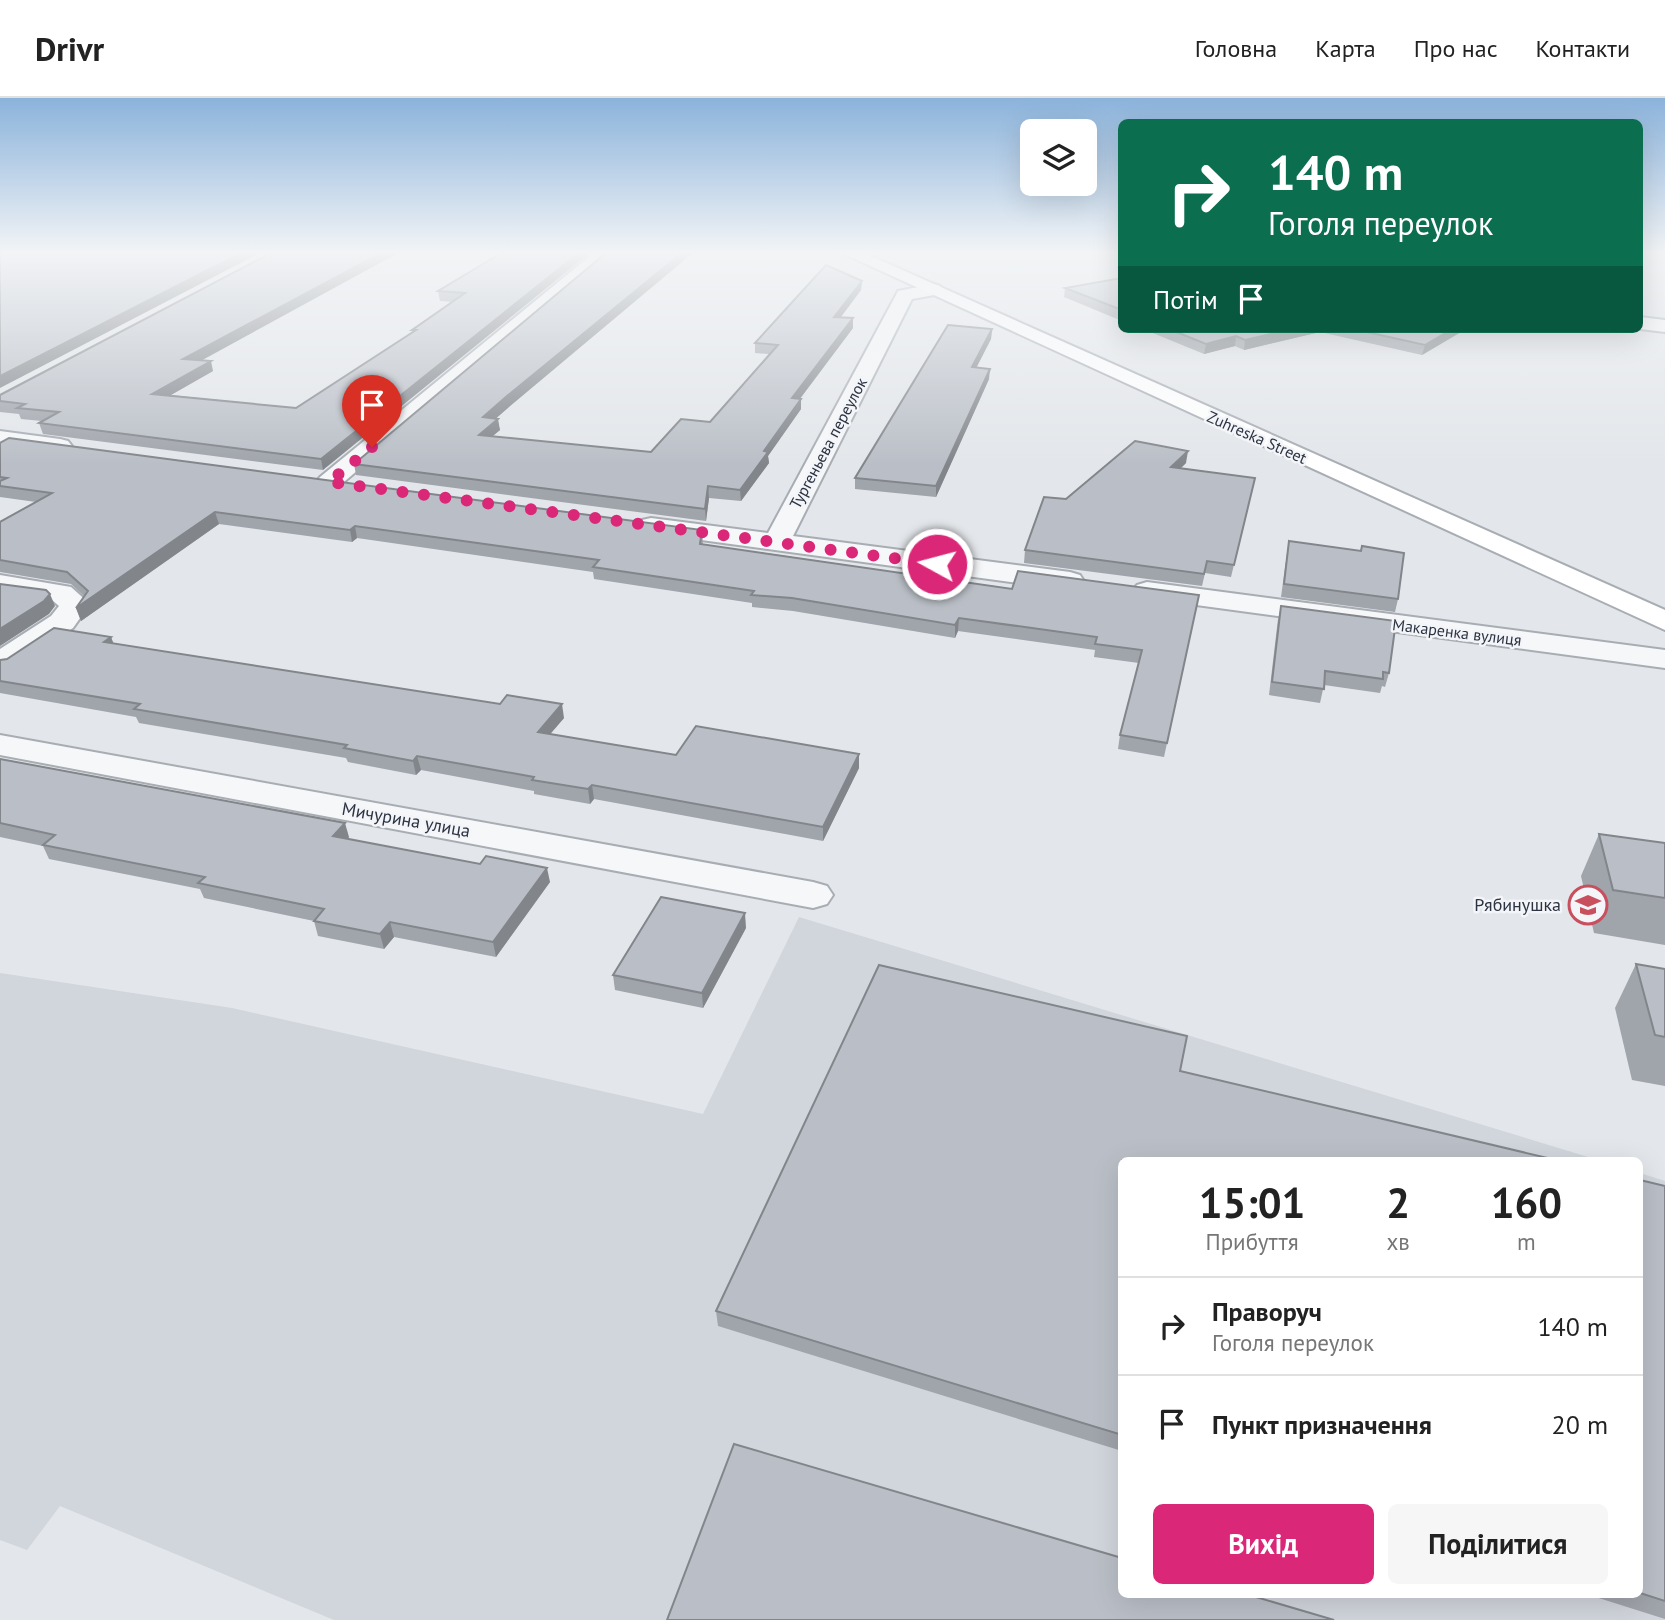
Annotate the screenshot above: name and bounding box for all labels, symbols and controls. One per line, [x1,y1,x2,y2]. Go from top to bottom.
text: Drivr [35,27,104,70]
text: Головна [1195,33,1277,64]
text: Карта [1315,33,1376,64]
text: Про нас [1414,33,1498,64]
text: Контакти [1536,33,1630,64]
map controls [1020,119,1097,196]
button: layers [1020,119,1097,196]
text: 140 m [1268,140,1403,204]
icon: right [1153,147,1244,238]
text: Гоголя переулок [1268,202,1493,244]
icon: arrive [1232,280,1270,318]
text: Потім [1153,283,1218,316]
street label: Тургеньева переулок [785,374,871,512]
pin [342,375,402,447]
icon: arrive [353,386,391,424]
street label: Zuhreska Street [1204,406,1310,468]
position arrow [900,527,974,601]
street label: Макаренка вулиця [1391,614,1523,650]
street label: Мичурина улица [340,797,472,842]
school or university icon: Рябинушка [1567,884,1609,926]
place label: Рябинушка [1474,893,1561,916]
text: 15:01 [1199,1175,1305,1230]
text: 2 [1386,1175,1410,1230]
text: 160 [1491,1175,1562,1230]
text: Прибуття [1206,1227,1299,1256]
text: хв [1386,1227,1410,1256]
text: m [1517,1227,1536,1256]
text: Праворуч [1212,1295,1322,1328]
icon: right [1153,1307,1191,1345]
text: 140 m [1537,1310,1608,1343]
text: Гоголя переулок [1212,1328,1374,1357]
icon: arrive [1153,1405,1191,1443]
text: Пункт призначення [1212,1408,1432,1441]
text: 20 m [1552,1408,1608,1441]
button: Вихід [1153,1504,1374,1584]
button: Поділитися [1388,1504,1608,1584]

